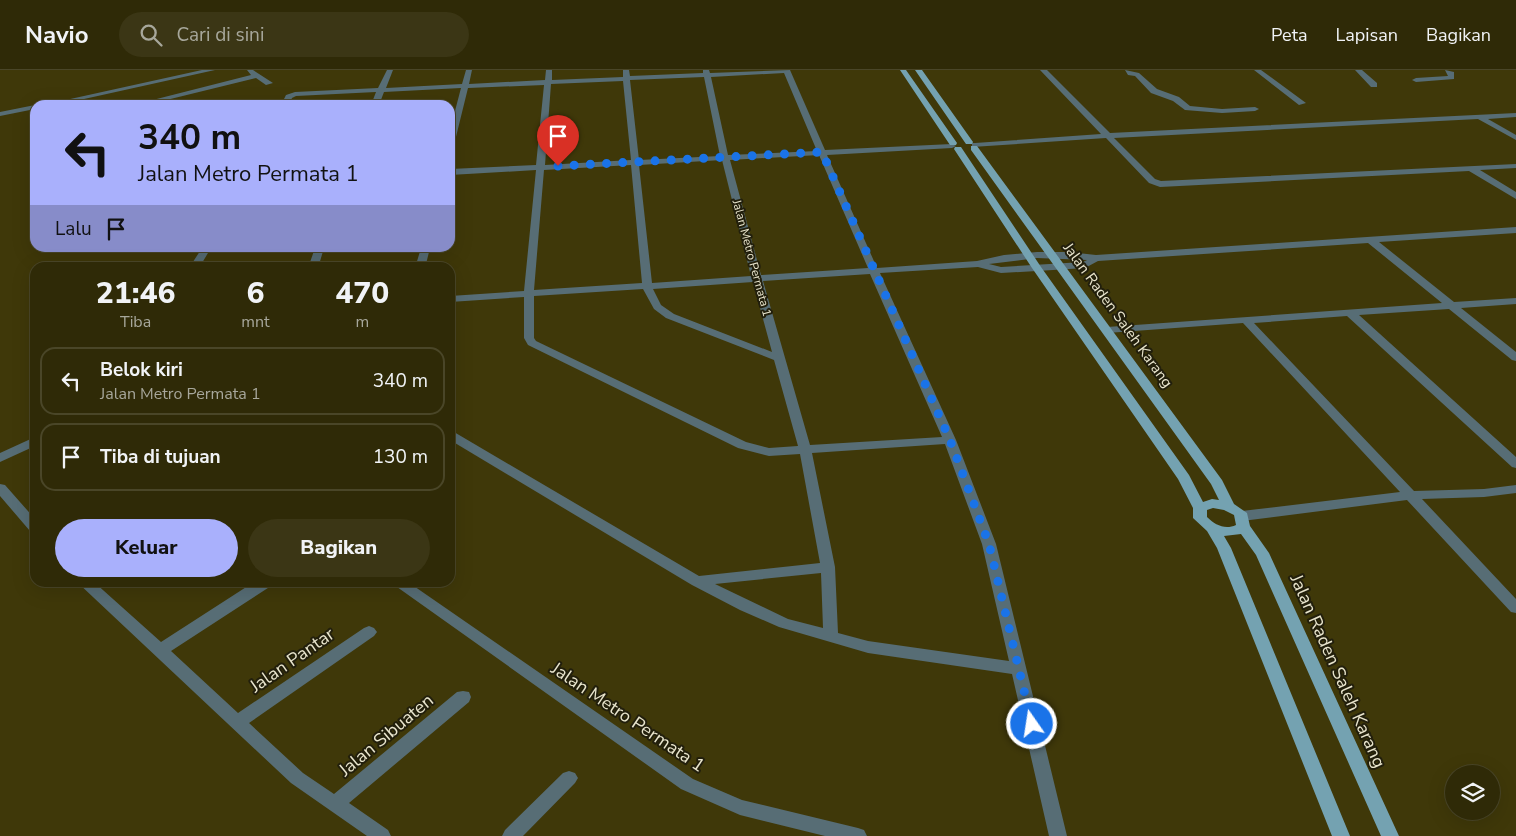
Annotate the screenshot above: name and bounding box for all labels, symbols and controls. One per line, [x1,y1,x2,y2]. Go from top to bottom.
search box [119,12,469,57]
text: Navio [25,19,89,51]
icon: search [137,21,165,49]
text: Cari di sini [177,22,264,48]
text: Peta [1271,23,1307,47]
text: Lapisan [1335,23,1398,47]
text: Bagikan [1426,23,1491,47]
text: 340 m [138,114,241,161]
pin [537,115,579,166]
icon: left [55,120,120,185]
icon: arrive [544,122,572,150]
text: Jalan Metro Permata 1 [138,159,359,189]
street label: Jalan Metro Permata 1 [728,197,775,318]
icon: arrive [102,215,130,243]
text: Lalu [55,216,92,242]
street label: Jalan Raden Saleh Karang [1058,238,1177,391]
text: 21:46 [96,273,176,314]
text: 6 [246,273,264,314]
text: 470 [335,273,389,314]
text: Tiba [120,311,151,333]
text: mnt [241,311,270,333]
text: m [355,311,369,333]
text: Belok kiri [100,357,183,383]
icon: left [57,367,85,395]
text: 340 m [373,368,428,394]
text: Jalan Metro Permata 1 [100,383,260,405]
icon: arrive [57,443,85,471]
text: Tiba di tujuan [100,444,221,470]
text: 130 m [373,444,428,470]
button: Keluar [55,519,238,577]
button: Bagikan [248,519,430,577]
street label: Jalan Raden Saleh Karang [1284,570,1392,771]
street label: Jalan Pantar [244,622,340,699]
street label: Jalan Metro Permata 1 [546,656,710,777]
street label: Jalan Sibuaten [333,688,438,782]
position arrow [1005,697,1057,749]
map controls [1445,765,1500,820]
button: layers [1445,765,1500,820]

